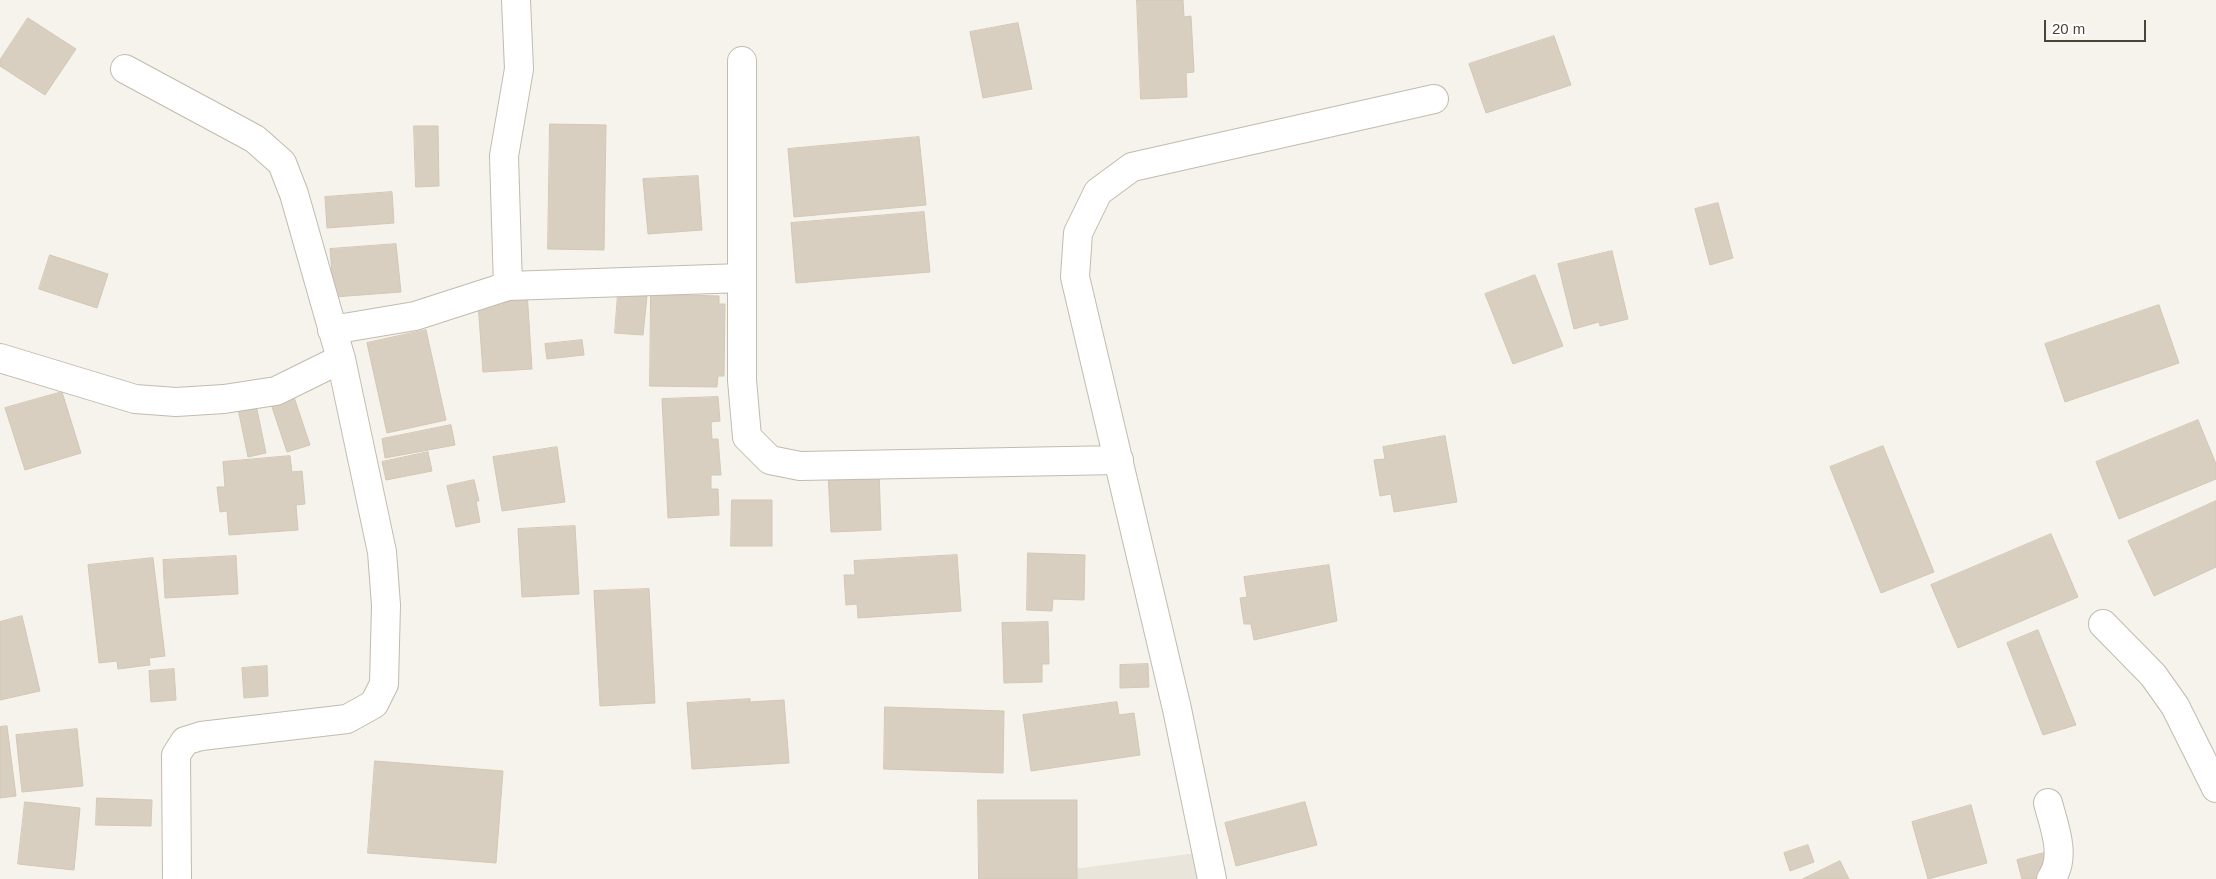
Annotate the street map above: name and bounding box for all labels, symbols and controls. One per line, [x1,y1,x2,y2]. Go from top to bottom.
scale bar [2046,10,2148,42]
text: 20 m [2052,20,2085,37]

